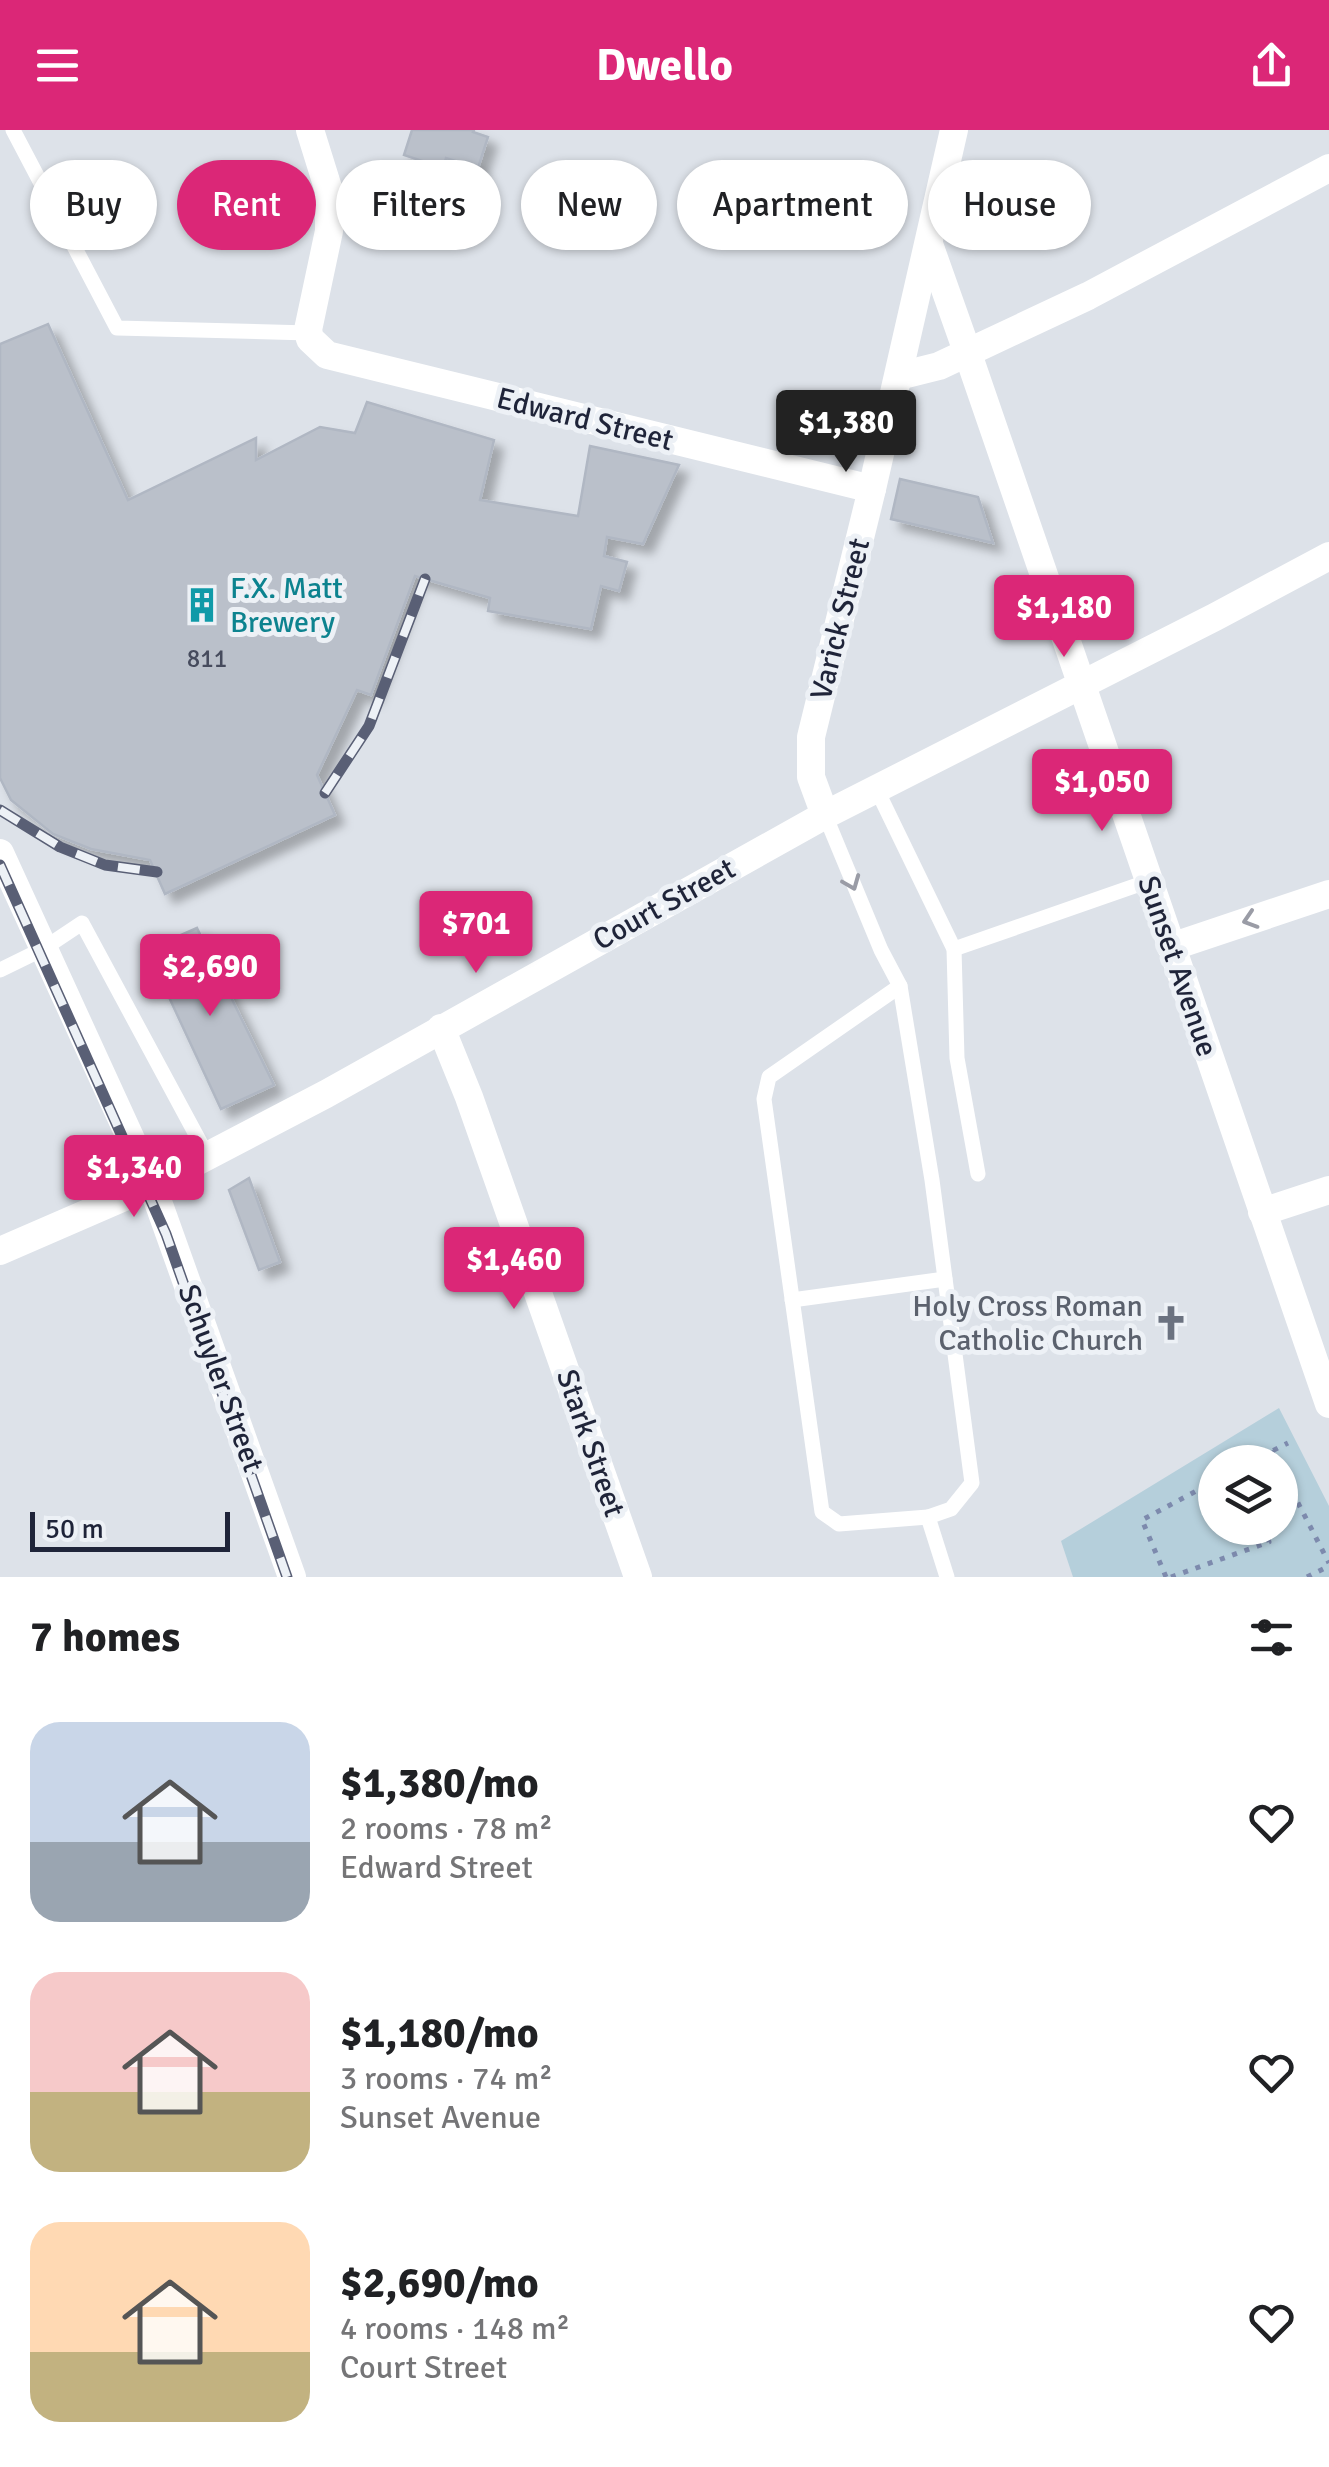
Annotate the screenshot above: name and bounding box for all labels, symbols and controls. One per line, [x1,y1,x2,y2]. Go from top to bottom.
icon: menu [30,38,85,93]
text: Dwello [596,38,733,93]
icon: share [1244,38,1299,93]
chip: Buy [30,160,157,250]
chip: Rent [177,160,316,250]
chip: Filters [336,160,501,250]
chip: New [521,160,657,250]
chip: Apartment [677,160,908,250]
chip: House [928,160,1091,250]
street label: Edward Street [493,380,677,459]
pin: $1,380 [765,390,927,475]
text: $1,380 [798,403,894,442]
street label: Varick Street [803,535,878,704]
place label: F.X. Matt Brewery [230,570,343,641]
pin: $1,180 [983,575,1145,660]
building icon: F.X. Matt Brewery [183,586,221,624]
text: $1,180 [1016,588,1112,627]
house number: 811 [187,643,227,674]
pin: $1,050 [1021,749,1183,834]
text: $1,050 [1054,762,1150,801]
street label: Court Street [587,850,742,959]
street label: Sunset Avenue [1129,871,1226,1061]
one-way arrow [841,873,861,891]
pin: $701 [417,891,535,976]
text: $701 [441,904,511,943]
one-way arrow [1243,909,1260,929]
pin: $2,690 [129,934,291,1019]
text: $2,690 [162,947,258,986]
pin: $1,340 [53,1135,215,1220]
text: $1,340 [86,1148,182,1187]
pin: $1,460 [433,1227,595,1312]
text: $1,460 [466,1240,562,1279]
street label: Schuyler Street [169,1279,272,1477]
place label: Holy Cross Roman Catholic Church [912,1288,1143,1359]
church icon: Holy Cross Roman Catholic Church [1152,1304,1190,1342]
street label: Stark Street [548,1365,633,1522]
map controls [1198,1445,1298,1545]
button: layers [1198,1445,1298,1545]
scale bar [30,1507,230,1552]
text: 50 m [45,1512,104,1546]
icon: filters [1244,1610,1299,1665]
text: 7 homes [30,1612,180,1663]
text: $1,380/mo [340,1758,539,1809]
icon: home [110,1762,230,1882]
icon: heart [1244,1795,1299,1850]
text: 2 rooms · 78 m² [340,1809,553,1848]
text: Edward Street [340,1848,533,1887]
text: $1,180/mo [340,2008,539,2059]
icon: home [110,2012,230,2132]
icon: heart [1244,2045,1299,2100]
text: 3 rooms · 74 m² [340,2059,553,2098]
text: Sunset Avenue [340,2098,541,2137]
text: $2,690/mo [340,2258,539,2309]
icon: home [110,2262,230,2382]
icon: heart [1244,2295,1299,2350]
text: 4 rooms · 148 m² [340,2309,570,2348]
text: Court Street [340,2348,507,2387]

